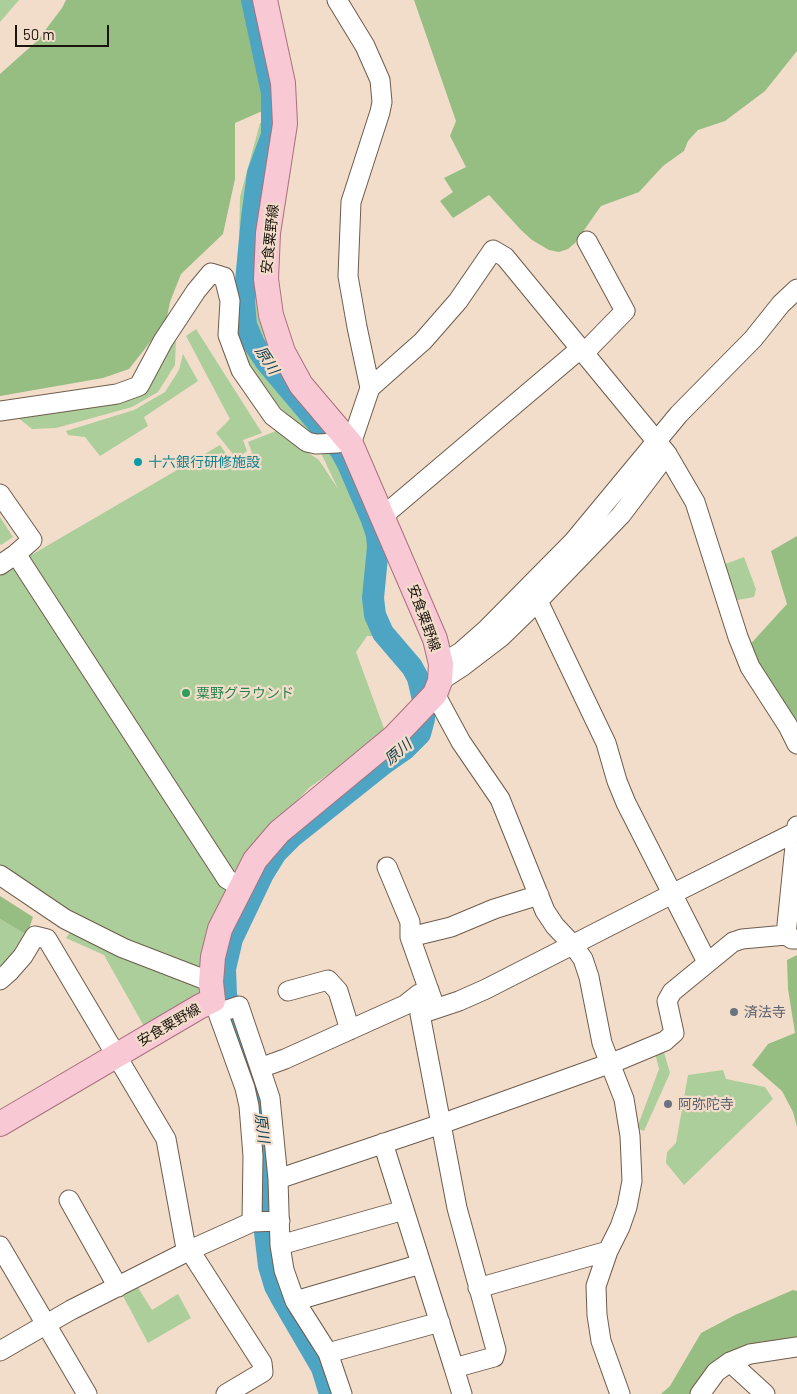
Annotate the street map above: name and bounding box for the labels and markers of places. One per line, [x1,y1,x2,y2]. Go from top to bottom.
place label: 十六銀行研修施設 [148,454,260,470]
marker: 十六銀行研修施設 [132,456,144,468]
place label: 粟野グラウンド [196,685,294,701]
marker: 粟野グラウンド [180,687,192,699]
place label: 済法寺 [744,1004,786,1020]
marker: 済法寺 [728,1006,740,1018]
place label: 阿弥陀寺 [678,1096,734,1112]
marker: 阿弥陀寺 [662,1098,674,1110]

